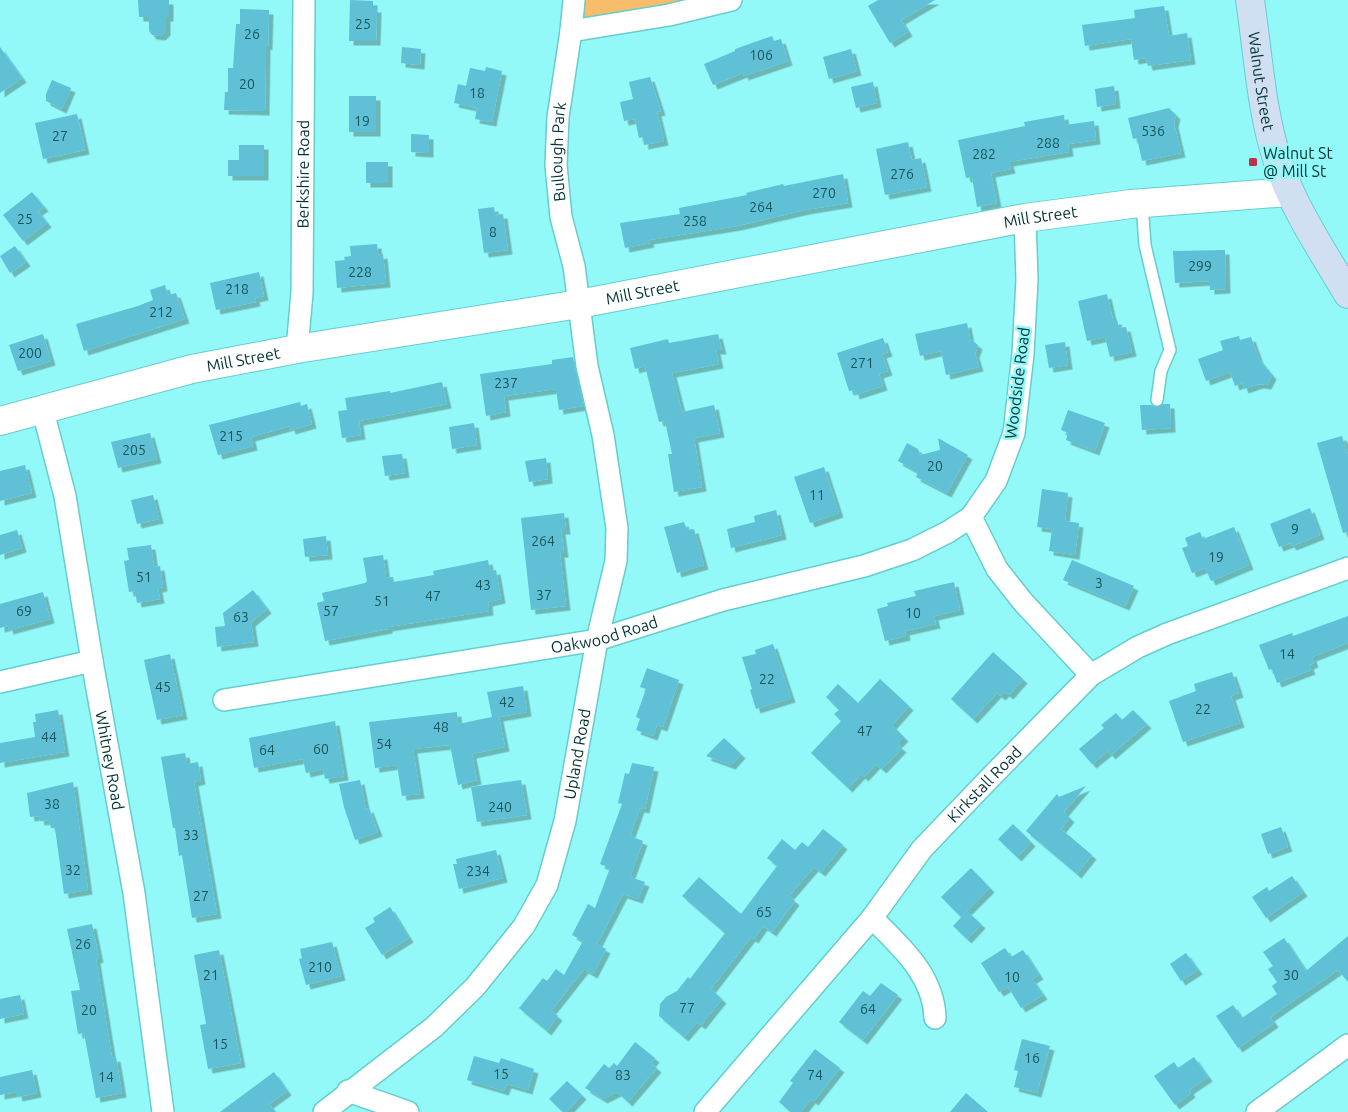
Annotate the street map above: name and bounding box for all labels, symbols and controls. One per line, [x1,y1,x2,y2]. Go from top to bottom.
house number: 25 [355,16,371,32]
house number: 26 [244,26,260,42]
street label: Walnut Street [1245,31,1278,133]
house number: 106 [749,47,773,63]
house number: 20 [239,76,255,92]
house number: 18 [469,85,485,101]
street label: Bullough Park [547,101,569,203]
house number: 19 [354,113,370,129]
street label: Berkshire Road [293,120,312,229]
house number: 536 [1141,123,1165,139]
house number: 27 [52,128,68,144]
house number: 288 [1036,135,1060,151]
place label: Walnut St @ Mill St [1263,144,1334,180]
house number: 282 [972,146,996,162]
marker: Walnut St @ Mill St [1247,156,1259,168]
house number: 276 [890,166,914,182]
house number: 270 [812,185,836,201]
house number: 264 [749,199,773,215]
street label: Mill Street [1002,202,1079,231]
house number: 25 [17,211,33,227]
house number: 258 [683,213,707,229]
house number: 8 [489,224,497,240]
house number: 299 [1188,258,1212,274]
house number: 228 [348,264,372,280]
street label: Mill Street [604,276,681,308]
house number: 218 [225,281,249,297]
house number: 212 [149,304,173,320]
street label: Woodside Road [1001,326,1033,440]
street label: Mill Street [205,343,282,375]
house number: 200 [18,345,42,361]
house number: 271 [850,355,874,371]
house number: 237 [494,375,518,391]
house number: 215 [219,428,243,444]
house number: 205 [122,442,146,458]
house number: 20 [927,458,943,474]
house number: 11 [809,487,825,503]
house number: 9 [1291,521,1299,537]
house number: 264 [531,533,555,549]
house number: 19 [1208,549,1224,565]
house number: 51 [136,569,152,585]
house number: 3 [1095,575,1103,591]
house number: 43 [475,577,491,593]
house number: 37 [536,587,552,603]
house number: 47 [425,588,441,604]
house number: 51 [374,593,390,609]
house number: 69 [16,603,32,619]
house number: 57 [323,603,339,619]
house number: 10 [905,605,921,621]
house number: 63 [233,609,249,625]
street label: Oakwood Road [549,612,660,656]
house number: 14 [1279,646,1295,662]
house number: 22 [759,671,775,687]
house number: 45 [155,679,171,695]
house number: 42 [499,694,515,710]
house number: 22 [1195,701,1211,717]
street label: Upland Road [560,707,594,801]
street label: Whitney Road [92,709,128,811]
house number: 48 [433,719,449,735]
house number: 47 [857,723,873,739]
house number: 44 [41,729,57,745]
house number: 54 [376,736,392,752]
house number: 60 [313,741,329,757]
house number: 64 [259,742,275,758]
street label: Kirkstall Road [943,743,1025,826]
house number: 38 [44,796,60,812]
house number: 240 [488,799,512,815]
house number: 33 [183,827,199,843]
house number: 32 [65,862,81,878]
house number: 234 [466,863,490,879]
house number: 27 [193,888,209,904]
house number: 65 [756,904,772,920]
house number: 26 [75,936,91,952]
house number: 210 [308,959,332,975]
house number: 21 [203,967,219,983]
house number: 30 [1283,967,1299,983]
house number: 10 [1004,969,1020,985]
house number: 77 [679,1000,695,1016]
house number: 64 [860,1001,876,1017]
house number: 20 [81,1002,97,1018]
house number: 15 [212,1036,228,1052]
house number: 16 [1024,1050,1040,1066]
house number: 15 [493,1066,509,1082]
house number: 83 [615,1067,631,1083]
house number: 74 [807,1067,823,1083]
house number: 14 [98,1069,114,1085]

